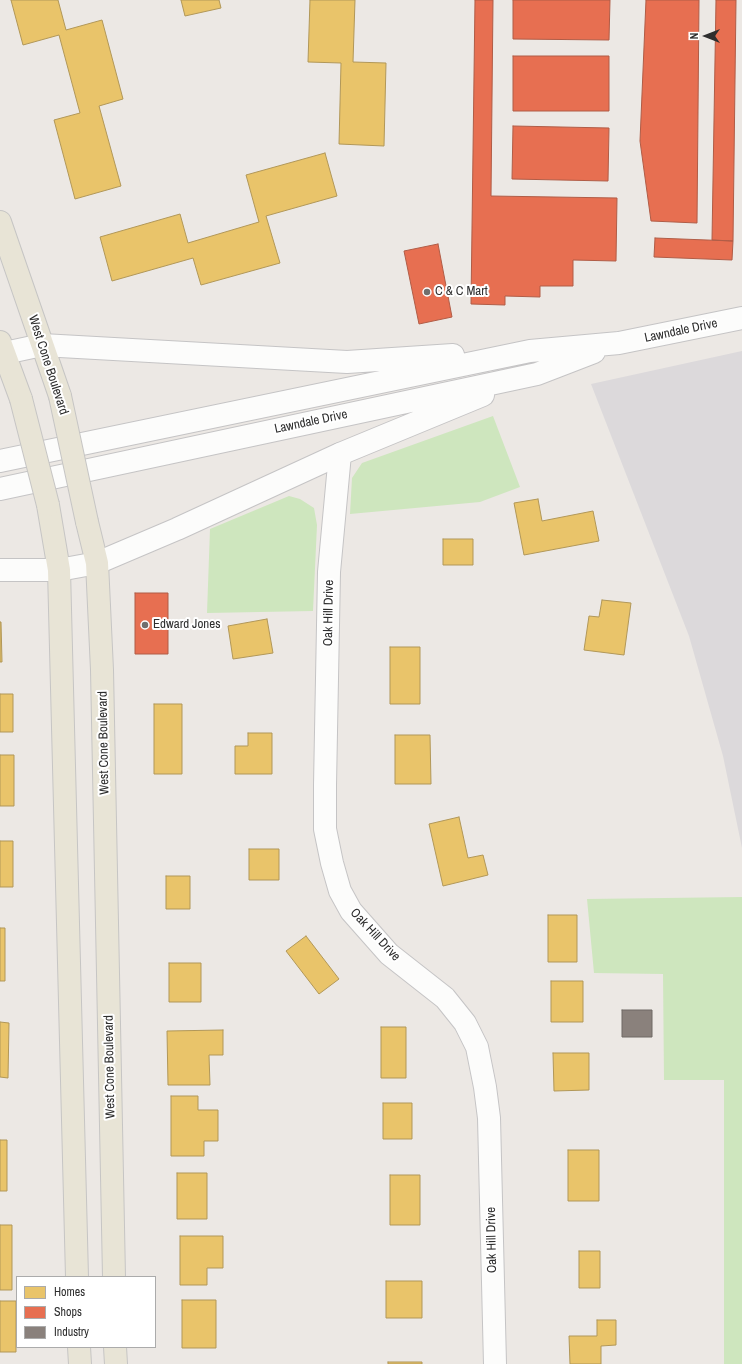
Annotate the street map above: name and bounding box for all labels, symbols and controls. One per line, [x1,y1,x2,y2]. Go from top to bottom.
north arrow [686,16,726,56]
text: N [687,33,701,39]
place label: C & C Mart [435,284,488,300]
marker: C & C Mart [422,287,432,297]
street label: West Cone Boulevard [25,313,71,417]
street label: Lawndale Drive [643,316,719,346]
street label: Lawndale Drive [273,407,349,437]
street label: Oak Hill Drive [321,580,337,646]
place label: Edward Jones [153,617,221,633]
marker: Edward Jones [140,620,150,630]
street label: West Cone Boulevard [95,691,113,795]
street label: Oak Hill Drive [347,905,403,965]
street label: West Cone Boulevard [101,1015,119,1119]
street label: Oak Hill Drive [484,1207,500,1273]
legend [16,1276,156,1348]
text: Homes [54,1284,85,1300]
text: Shops [54,1304,82,1320]
text: Industry [54,1324,89,1340]

